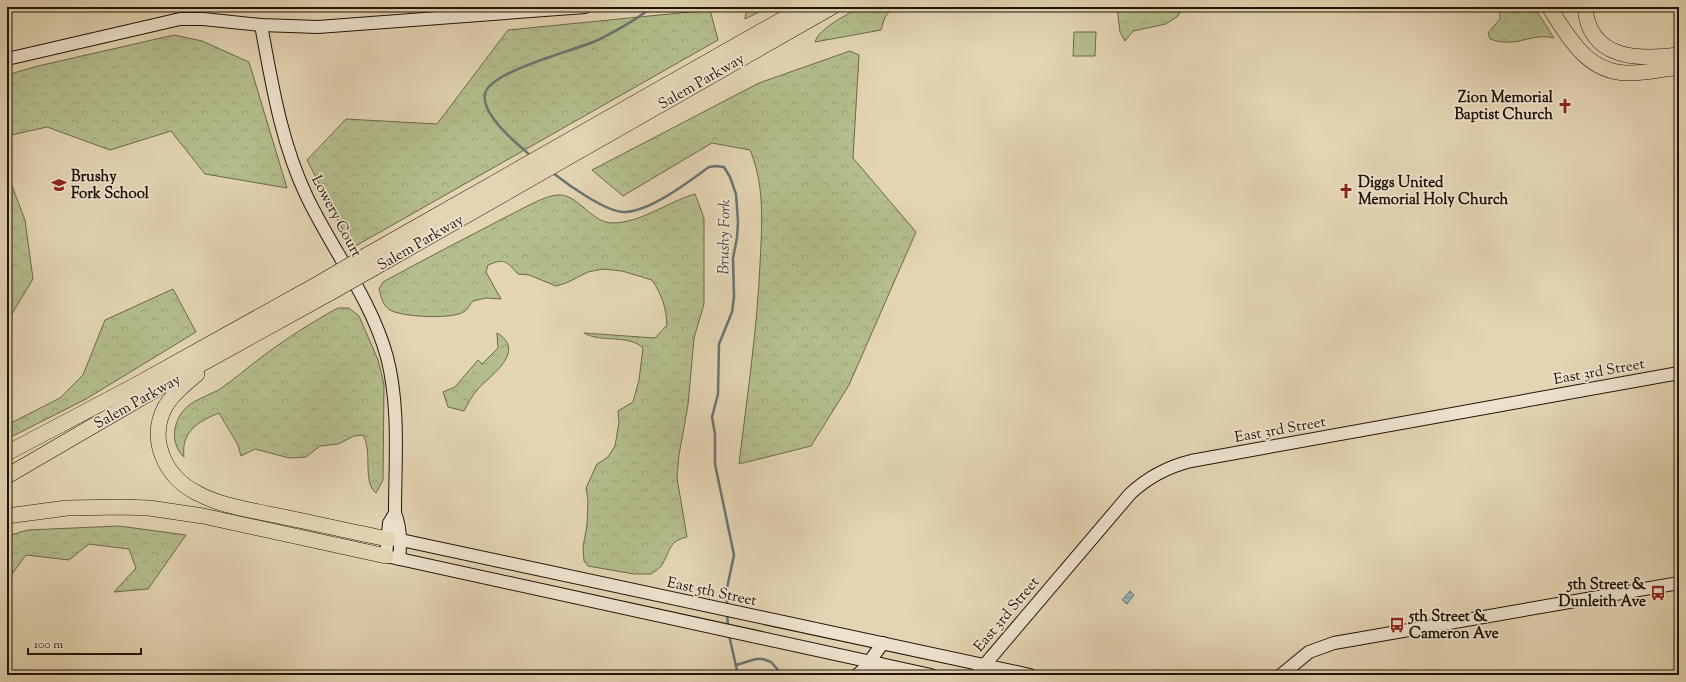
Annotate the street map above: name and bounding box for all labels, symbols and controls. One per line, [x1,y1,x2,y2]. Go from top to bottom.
street label: Salem Parkway [655,49,749,115]
place label: Zion Memorial Baptist Church [1454,88,1554,126]
church icon: Zion Memorial Baptist Church [1556,97,1574,115]
place label: Brushy Fork School [71,167,150,205]
street label: Lowery Court [305,172,366,261]
place label: Diggs United Memorial Holy Church [1358,173,1509,211]
school or university icon: Brushy Fork School [50,176,68,194]
church icon: Diggs United Memorial Holy Church [1337,182,1355,200]
water label: Brushy Fork [713,199,738,275]
street label: Salem Parkway [374,210,468,276]
street label: East 3rd Street [1552,354,1646,391]
street label: Salem Parkway [91,370,185,435]
street label: East 3rd Street [1233,412,1327,449]
street label: East 5th Street [665,573,758,612]
street label: East 3rd Street [969,573,1045,657]
place label: 5th Street & Dunleith Ave [1559,575,1647,613]
bus stop icon: 5th Street & Dunleith Ave [1649,584,1667,602]
place label: 5th Street & Cameron Ave [1408,607,1499,645]
bus stop icon: 5th Street & Cameron Ave [1388,616,1406,634]
scale bar [28,630,141,656]
text: 100 m [34,636,63,654]

